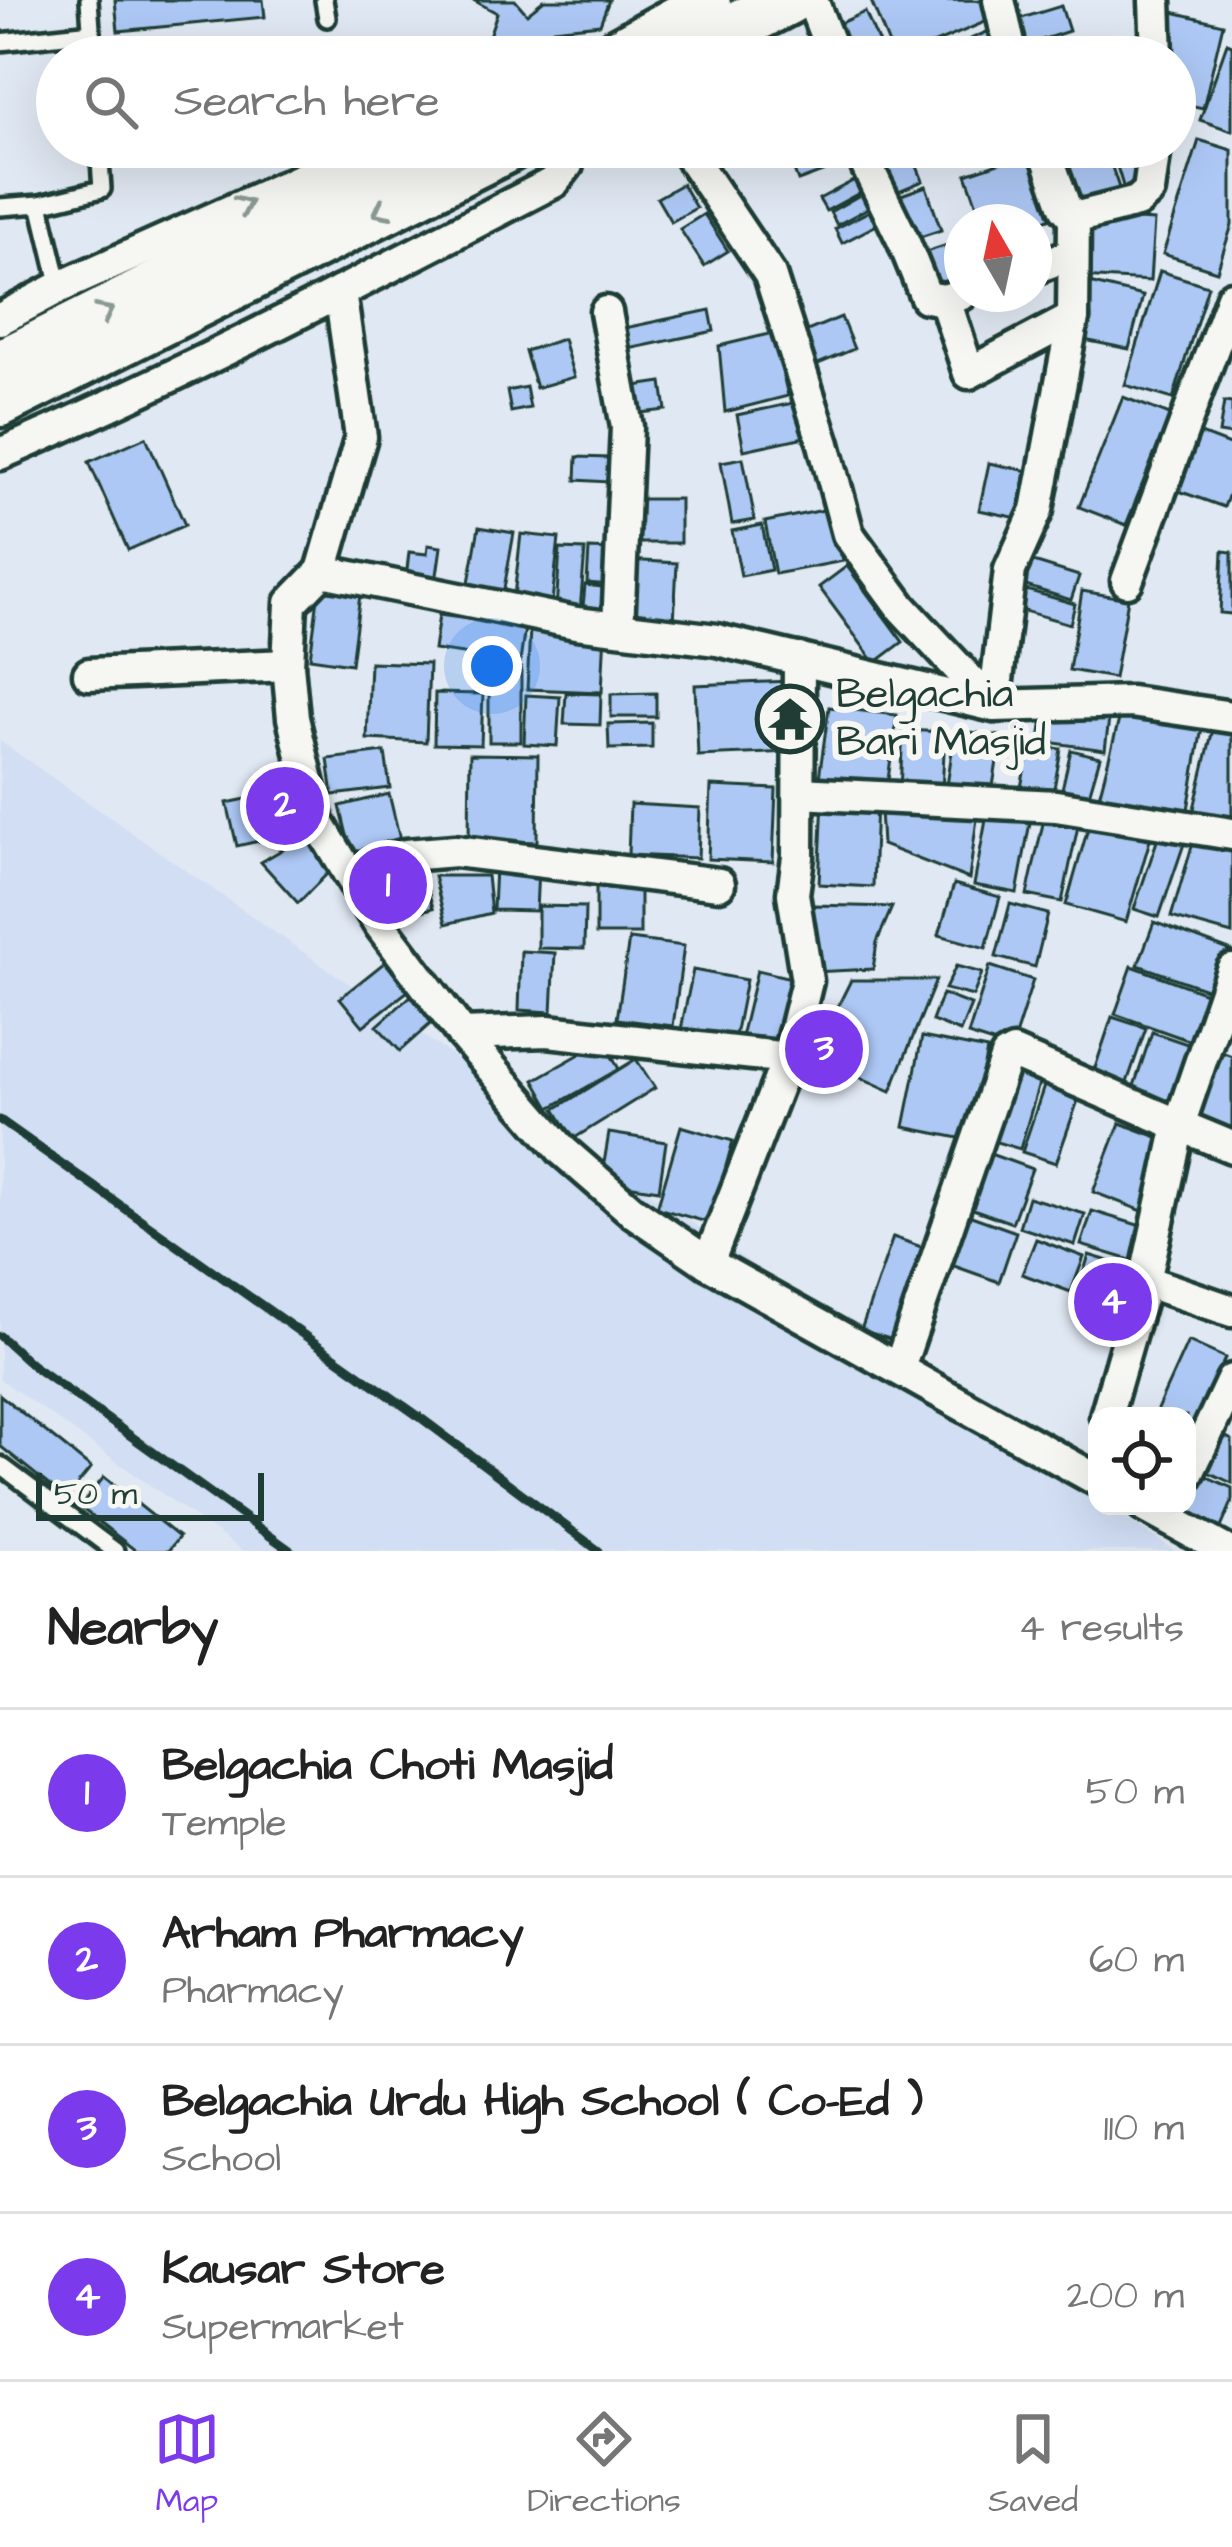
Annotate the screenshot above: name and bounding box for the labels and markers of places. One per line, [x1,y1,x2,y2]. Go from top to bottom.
place label: Belgachia Bari Masjid [836,666,1046,772]
temple icon: Belgachia Bari Masjid [755,684,825,754]
pin: 2 [246,761,324,851]
pin: 1 [349,840,427,930]
pin: 3 [785,1004,863,1094]
pin: 4 [1074,1257,1152,1347]

